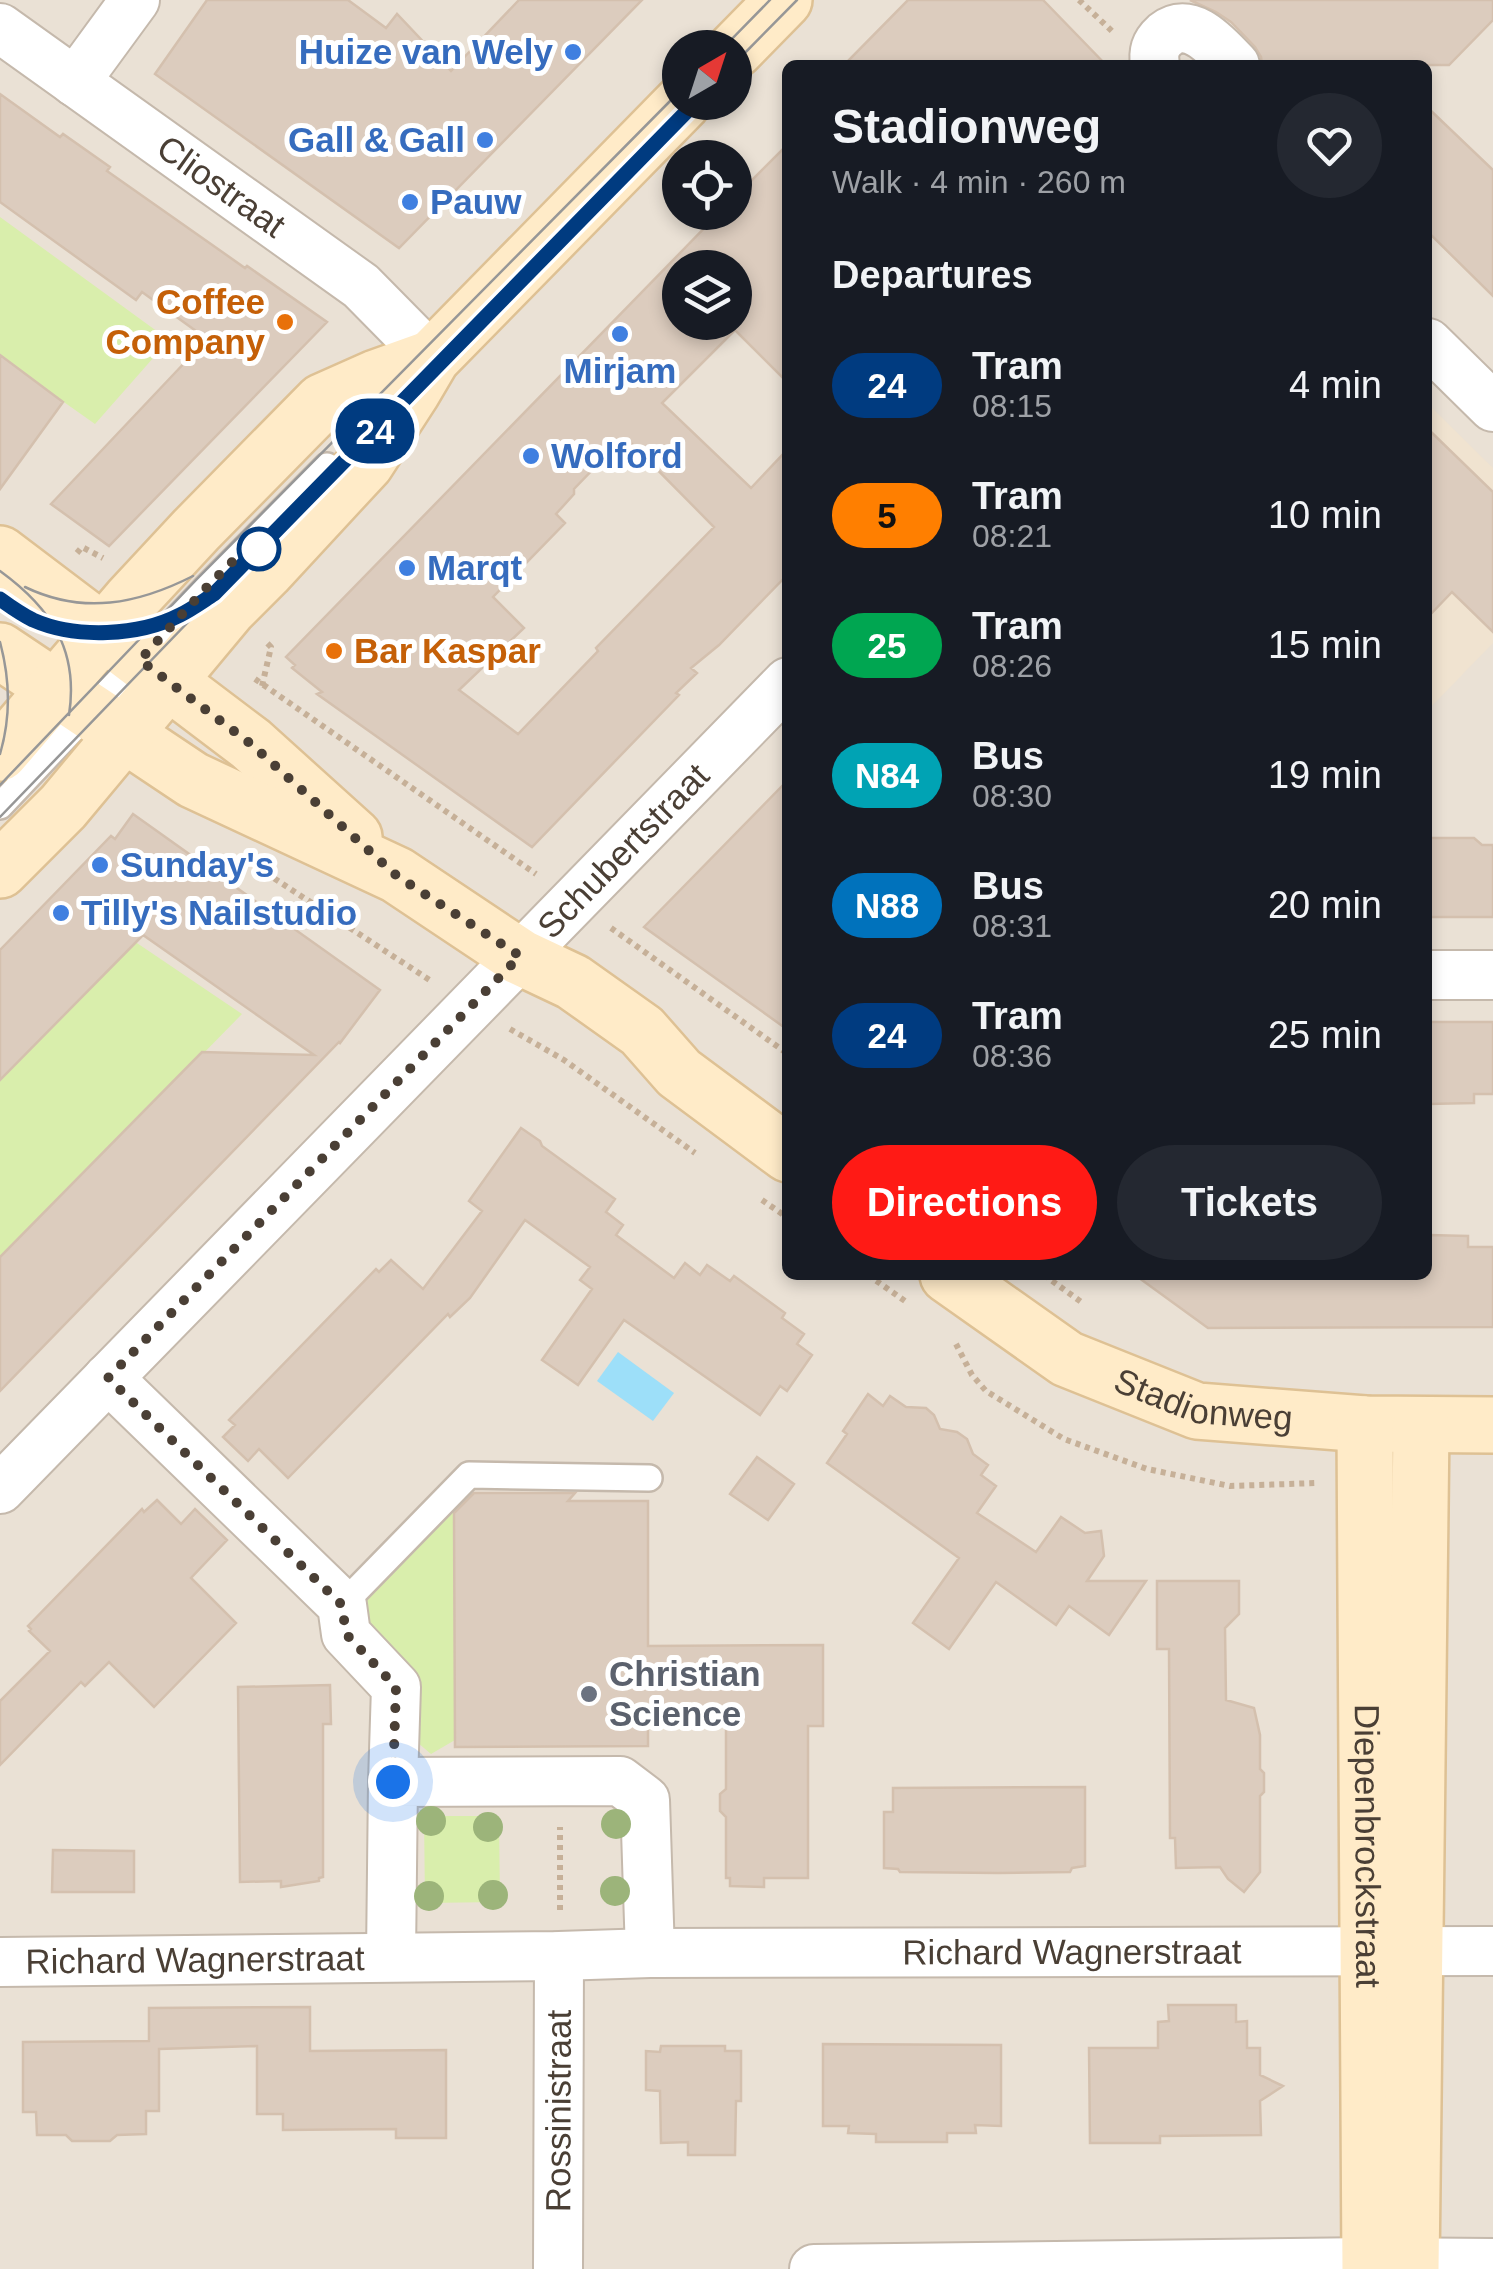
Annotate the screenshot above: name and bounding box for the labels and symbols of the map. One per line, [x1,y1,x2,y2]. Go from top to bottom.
north arrow [662,30,752,120]
place label: Huize van Wely [299,32,554,71]
marker: Huize van Wely [562,41,584,63]
place label: Gall & Gall [288,120,465,159]
street label: Cliostraat [150,127,293,245]
marker: Gall & Gall [474,129,496,151]
place label: Pauw [430,182,522,221]
marker: Pauw [399,191,421,213]
place label: Coffee Company [106,282,266,361]
marker: Coffee Company [274,311,296,333]
marker: Mirjam [609,323,631,345]
place label: Mirjam [564,351,676,390]
line badge: 24 [330,398,420,464]
place label: Wolford [551,436,683,475]
marker: Wolford [520,445,542,467]
unlabelled marker [238,528,280,570]
place label: Marqt [427,548,523,587]
marker: Marqt [396,557,418,579]
place label: Bar Kaspar [354,631,541,670]
marker: Bar Kaspar [323,640,345,662]
street label: Schubertstraat [529,755,716,946]
place label: Sunday's [120,845,274,884]
marker: Sunday's [89,854,111,876]
place label: Tilly's Nailstudio [81,893,357,932]
marker: Tilly's Nailstudio [50,902,72,924]
street label: Stadionweg [1109,1360,1294,1437]
place label: Christian Science [609,1654,761,1733]
marker: Christian Science [578,1683,600,1705]
street label: Diepenbrockstraat [1348,1704,1388,1988]
your location [368,1757,418,1807]
street label: Richard Wagnerstraat [902,1932,1242,1971]
street label: Richard Wagnerstraat [25,1938,365,1981]
street label: Rossinistraat [538,2010,578,2212]

